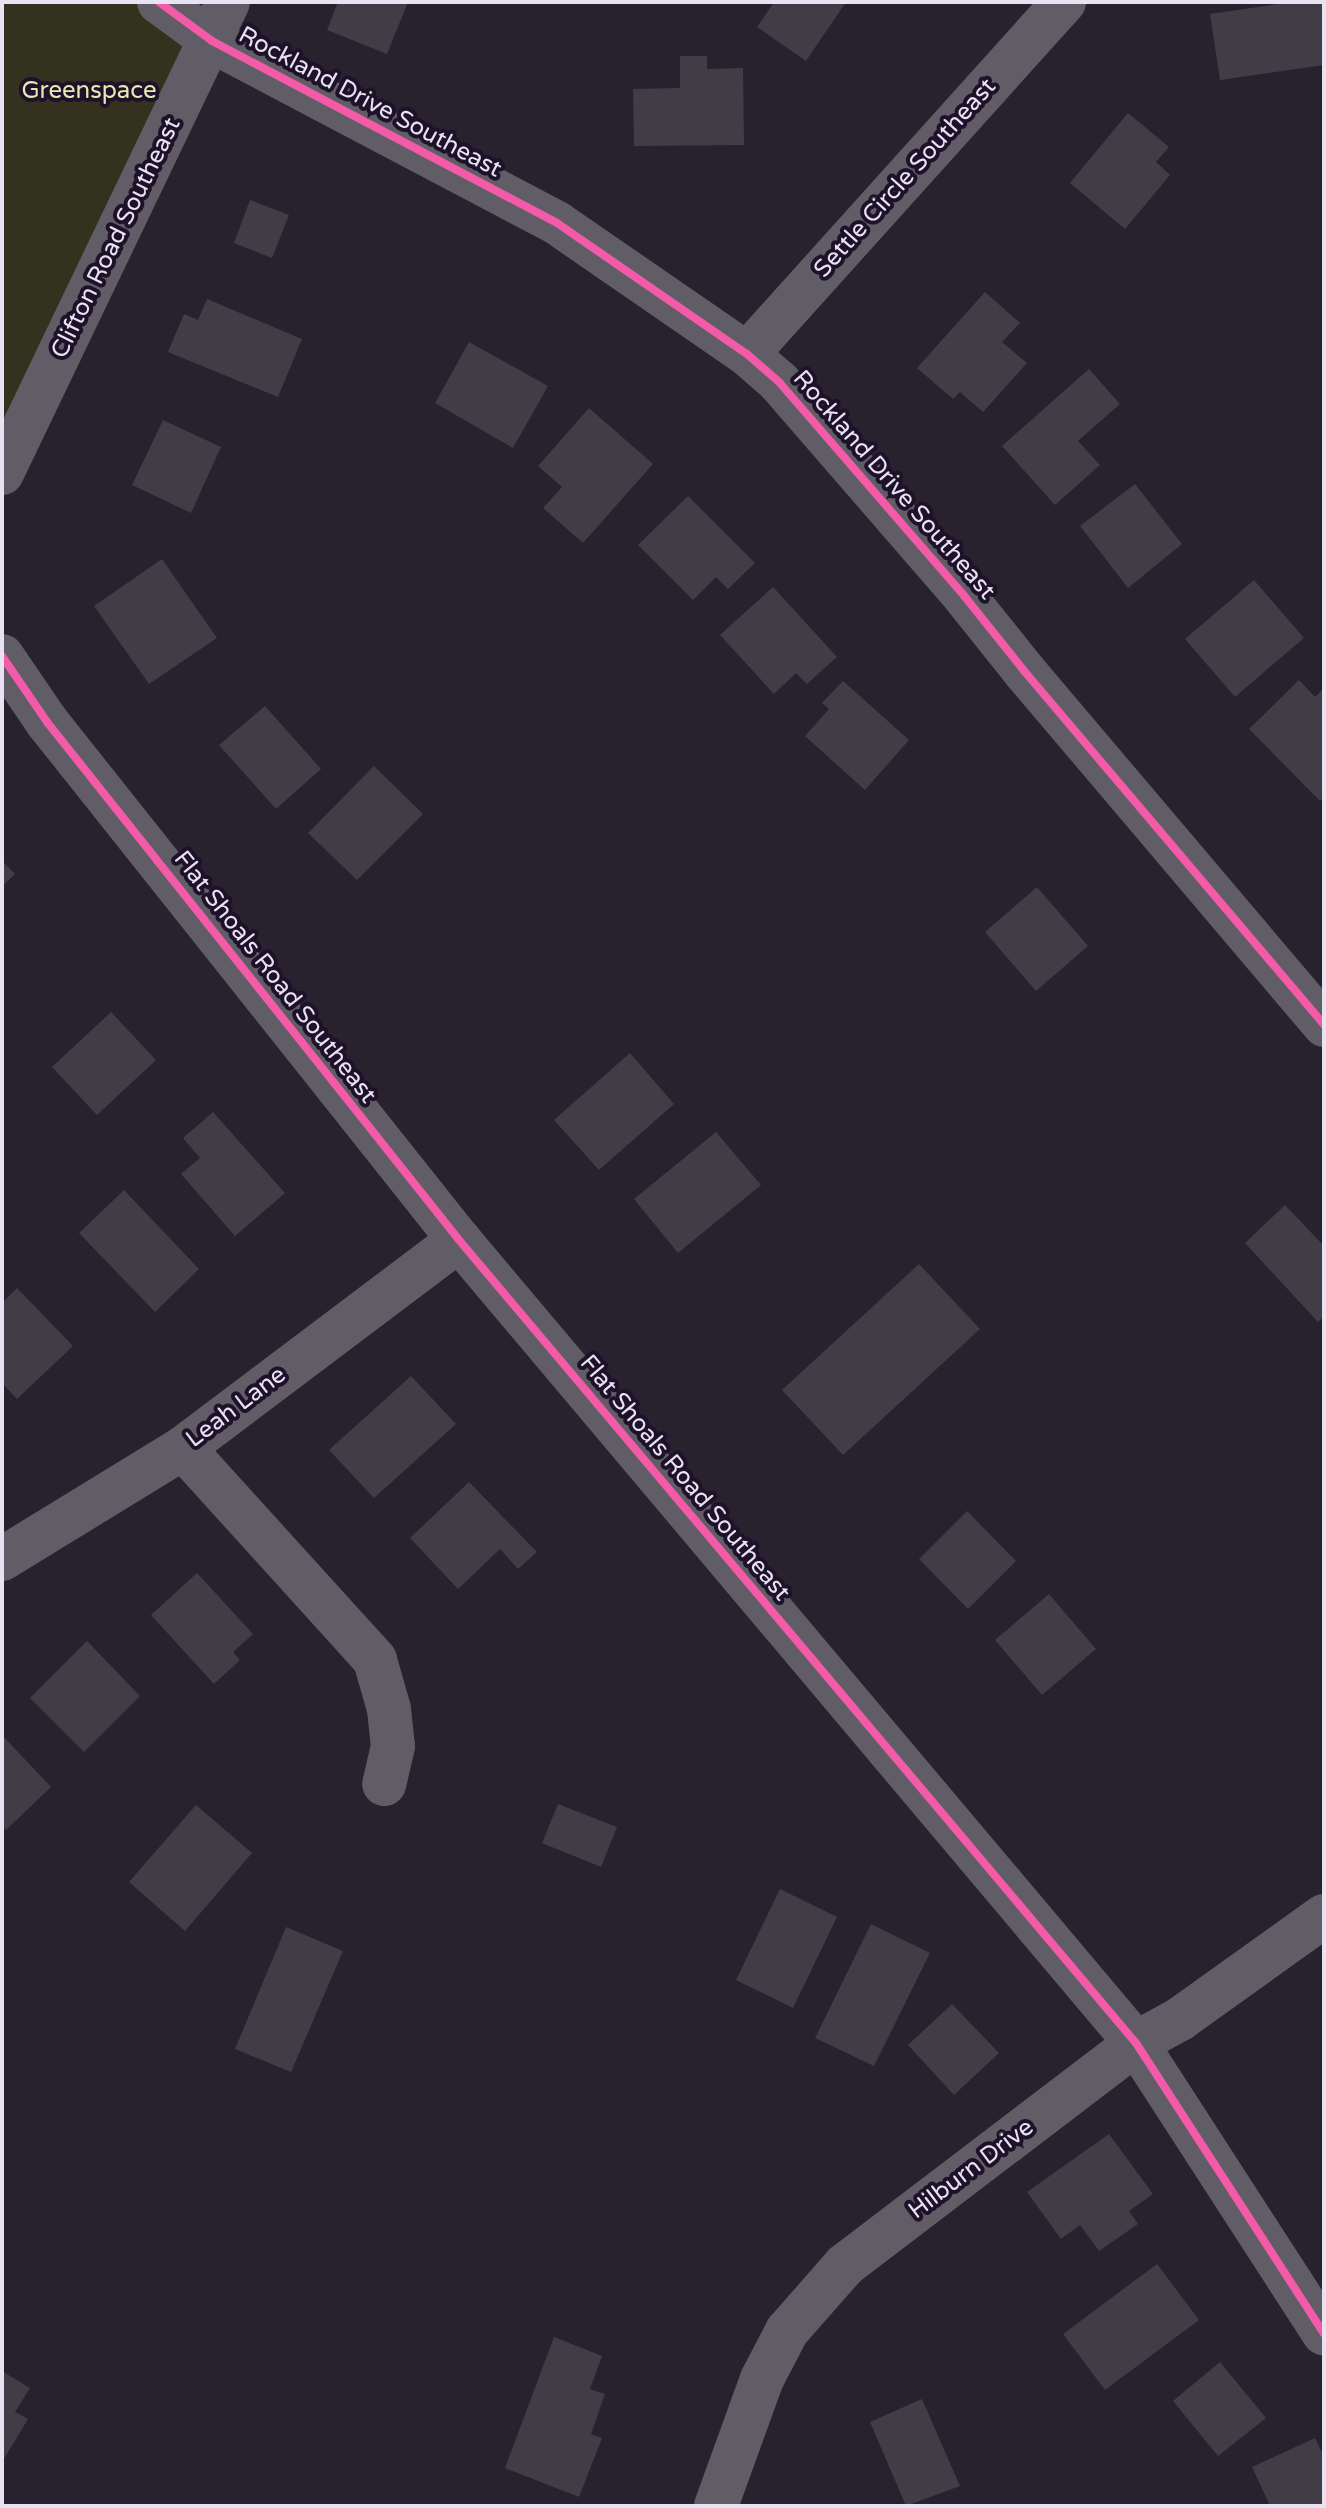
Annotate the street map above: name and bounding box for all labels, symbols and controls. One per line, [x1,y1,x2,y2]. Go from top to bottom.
street label: Rockland Drive Southeast [234,20,506,184]
street label: Settle Circle Southeast [808,72,1002,284]
park label: Greenspace [21,77,157,105]
street label: Clifton Road Southeast [45,113,187,363]
street label: Rockland Drive Southeast [787,365,1001,605]
street label: Flat Shoals Road Southeast [168,845,382,1109]
street label: Flat Shoals Road Southeast [574,1349,796,1607]
street label: Leah Lane [181,1360,291,1454]
street label: Hilburn Drive [903,2113,1039,2225]

